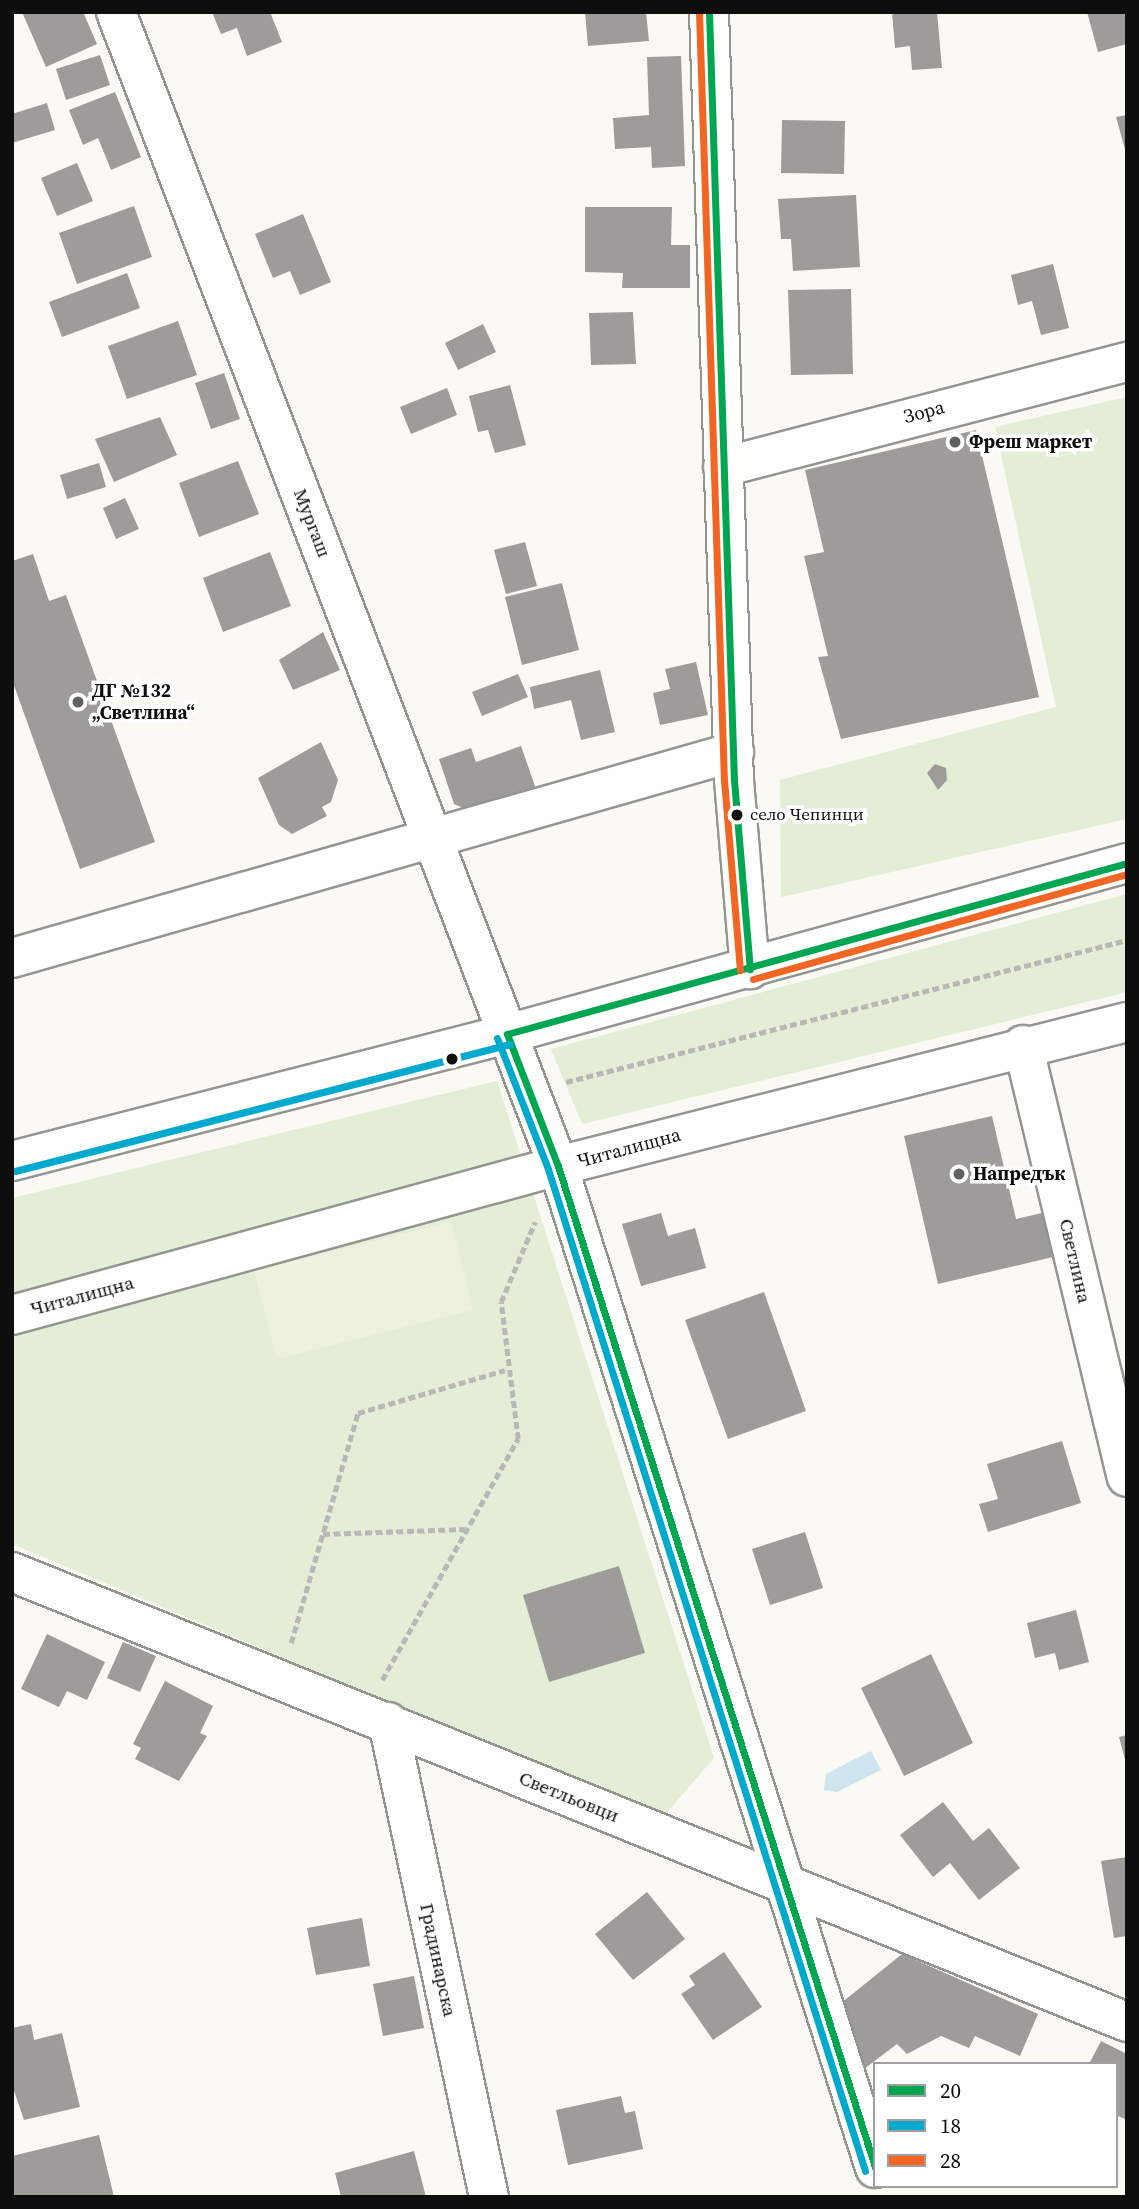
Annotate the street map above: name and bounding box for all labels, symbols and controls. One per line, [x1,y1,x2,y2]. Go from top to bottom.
street label: Зора [901,396,947,428]
place label: Фреш маркет [969,431,1092,453]
marker: Фреш маркет [947,434,963,450]
street label: Мургаш [289,485,335,561]
place label: ДГ №132 „Светлина“ [92,680,195,724]
marker: ДГ №132 „Светлина“ [70,694,86,710]
place label: село Чепинци [750,805,864,825]
marker: село Чепинци [730,808,744,822]
unlabelled marker [445,1052,459,1066]
street label: Читалищна [575,1123,683,1173]
place label: Напредък [973,1163,1065,1185]
marker: Напредък [951,1166,967,1182]
street label: Светлина [1054,1217,1096,1305]
street label: Читалищна [28,1271,136,1321]
street label: Светльовци [516,1767,622,1827]
street label: Градинарска [415,1901,461,2019]
legend [873,2062,1118,2188]
text: 20 [940,2076,961,2105]
text: 18 [940,2111,961,2140]
text: 28 [940,2146,961,2175]

